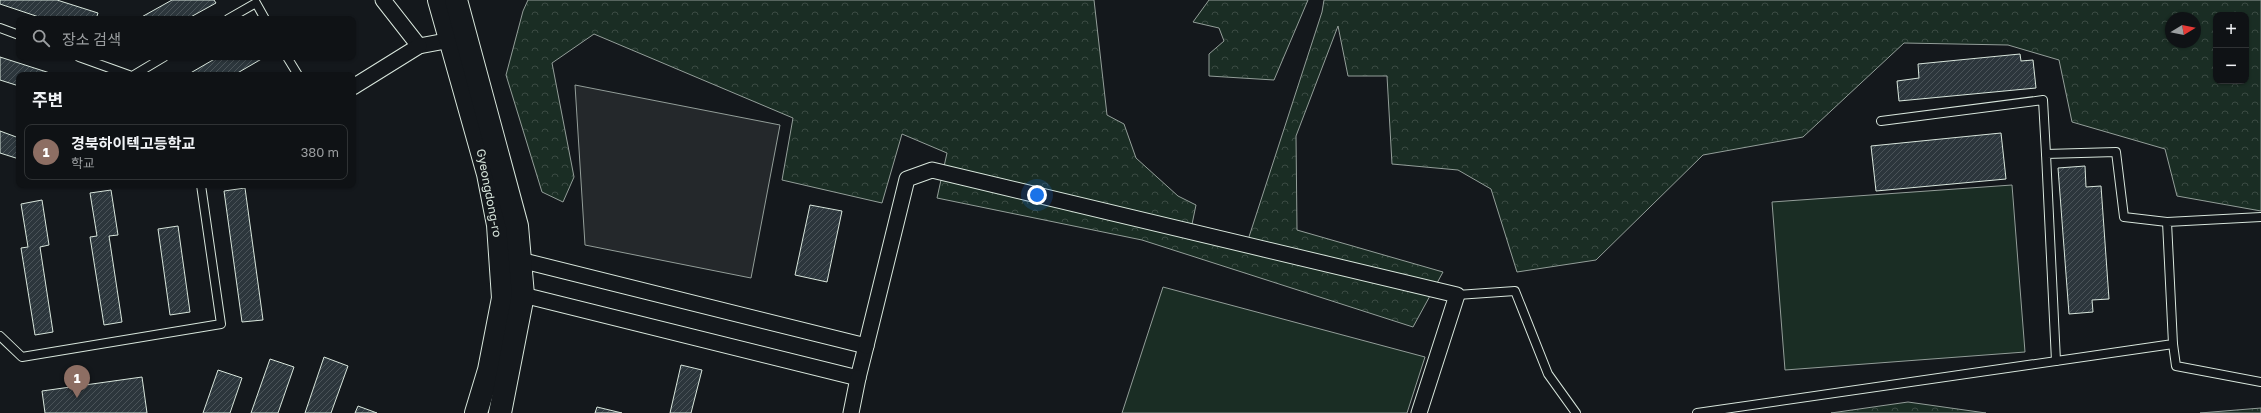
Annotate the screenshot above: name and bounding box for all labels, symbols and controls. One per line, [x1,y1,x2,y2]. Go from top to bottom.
north arrow [2165,12,2201,48]
map controls [2213,12,2249,84]
button: + [2213,12,2249,48]
search box [16,16,356,60]
icon: search [30,27,52,49]
text: 장소 검색 [62,30,121,48]
button: − [2213,48,2249,84]
text: 주변 [32,89,63,110]
text: 경북하이텍고등학교 [71,134,195,152]
text: 1 [43,144,49,160]
text: 380 m [301,144,339,160]
street label: Gyeongdong-ro [474,148,505,238]
text: 학교 [71,155,95,171]
your location [1027,185,1047,205]
pin: 1 [64,365,90,398]

